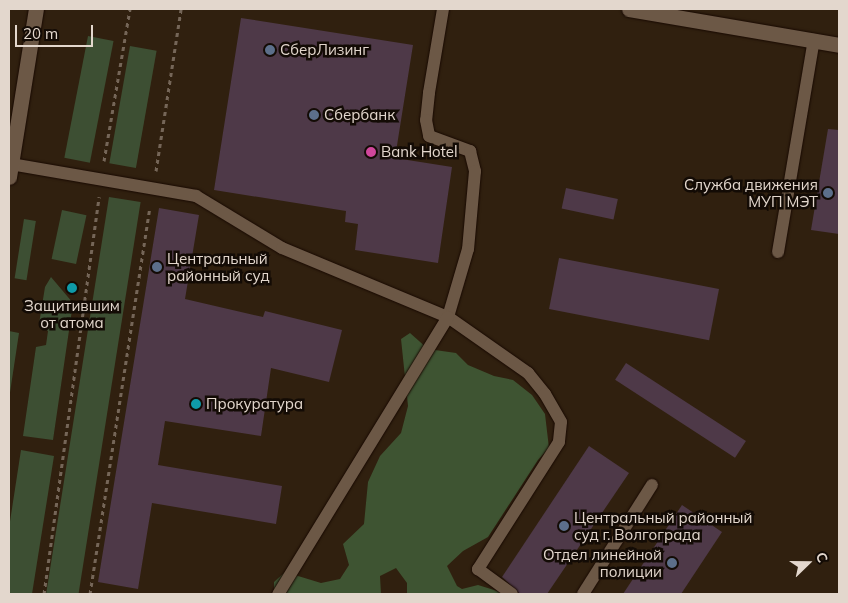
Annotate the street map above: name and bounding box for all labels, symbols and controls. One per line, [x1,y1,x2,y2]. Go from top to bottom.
scale bar [18,15,95,47]
text: 20 m [23,24,58,43]
place label: СберЛизинг [280,41,369,59]
marker: СберЛизинг [264,44,276,56]
place label: Сбербанк [324,106,395,124]
marker: Сбербанк [308,109,320,121]
place label: Bank Hotel [381,143,458,161]
marker: Bank Hotel [365,146,377,158]
place label: Служба движения МУП МЭТ [684,175,818,210]
marker: Служба движения МУП МЭТ [822,187,834,199]
place label: Центральный районный суд [167,249,270,284]
marker: Центральный районный суд [151,261,163,273]
marker: Защитившим от атома [66,282,78,294]
place label: Защитившим от атома [24,296,120,331]
place label: Прокуратура [206,395,303,413]
marker: Прокуратура [190,398,202,410]
place label: Центральный районный суд г. Волгограда [574,508,752,543]
marker: Центральный районный суд г. Волгограда [558,520,570,532]
north arrow [783,538,833,588]
place label: Отдел линейной полиции [543,545,662,580]
text: С [812,550,832,565]
marker: Отдел линейной полиции [666,557,678,569]

